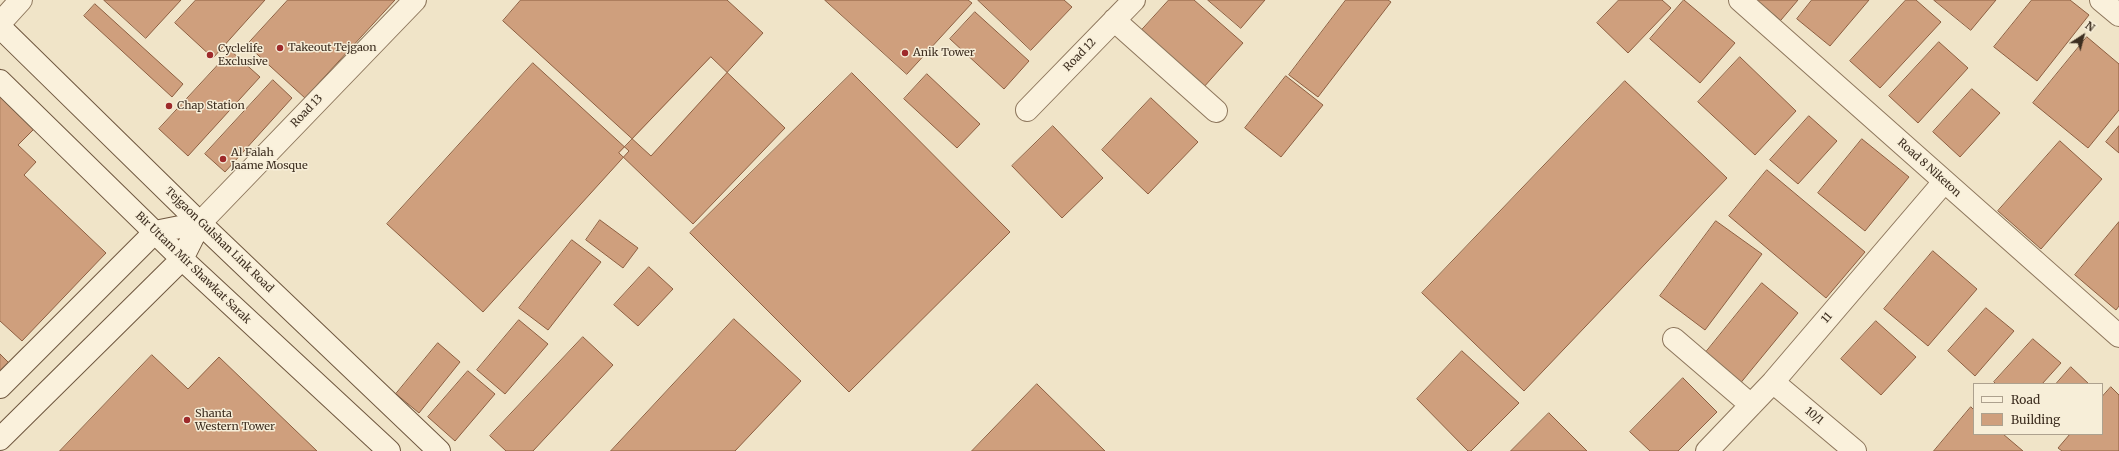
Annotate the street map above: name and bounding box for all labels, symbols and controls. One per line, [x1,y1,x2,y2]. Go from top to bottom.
north arrow [2063,16,2103,56]
text: N [2082,18,2098,35]
street label: Road 12 [1061,36,1099,74]
place label: Takeout Tejgaon [288,41,377,55]
place label: Cyclelife Exclusive [218,42,268,68]
marker: Takeout Tejgaon [275,43,285,53]
place label: Anik Tower [913,46,975,60]
marker: Anik Tower [900,48,910,58]
marker: Cyclelife Exclusive [205,50,215,60]
street label: Road 13 [288,92,326,130]
place label: Chap Station [177,99,245,113]
marker: Chap Station [164,101,174,111]
street label: Road 8 Niketon [1895,136,1963,200]
place label: Al Falah Jaame Mosque [231,146,308,172]
marker: Al Falah Jaame Mosque [218,154,228,164]
street label: Tejgaon Gulshan Link Road [162,185,276,295]
street label: Bir Uttam Mir Shawkat Sarak [133,209,253,327]
street label: 11 [1819,310,1835,326]
legend [1973,383,2103,435]
text: Road [2011,392,2040,407]
street label: 10/1 [1802,405,1826,427]
place label: Shanta Western Tower [195,407,275,433]
text: Building [2011,412,2060,427]
marker: Shanta Western Tower [182,415,192,425]

